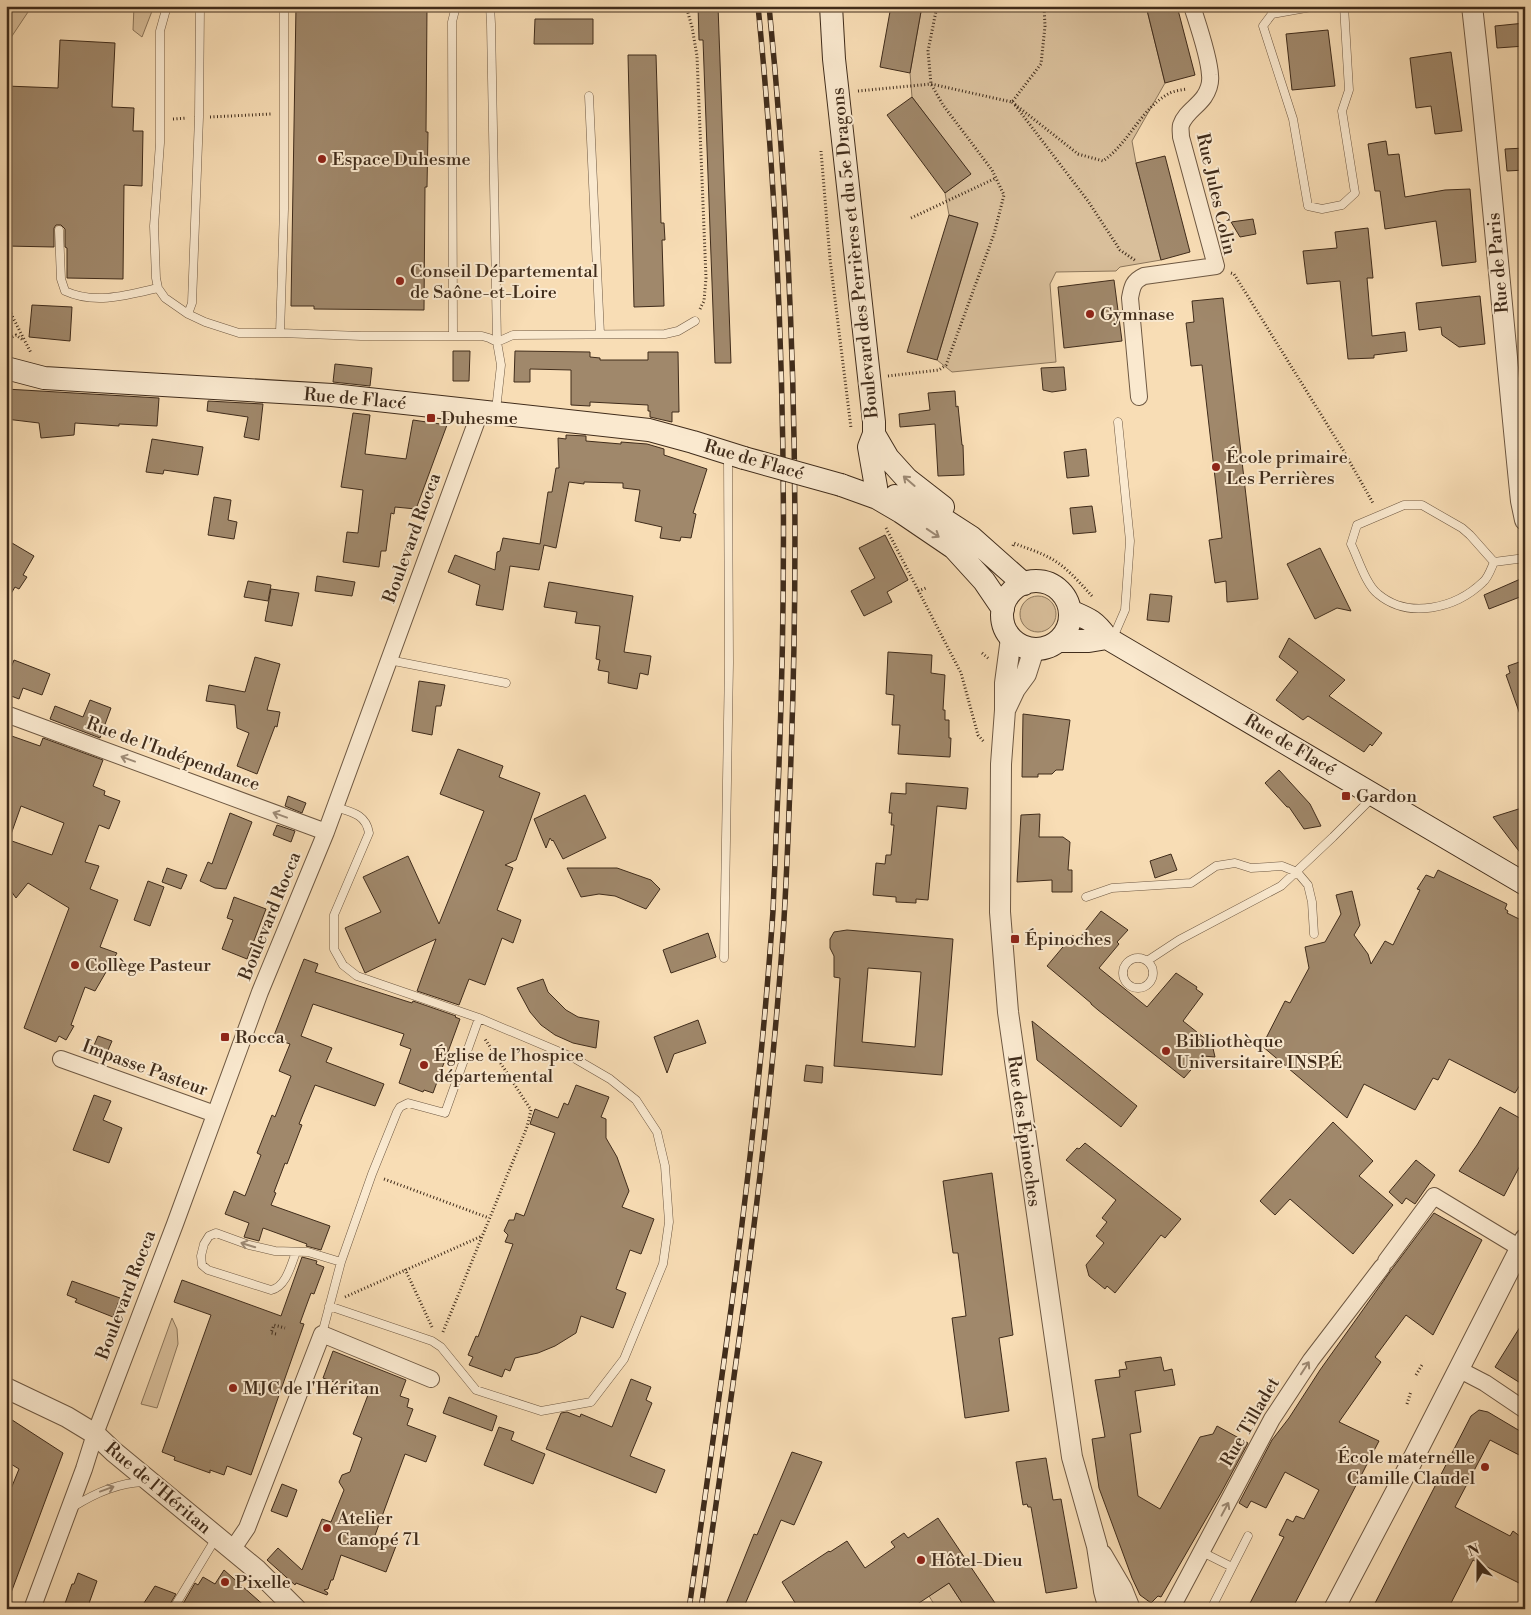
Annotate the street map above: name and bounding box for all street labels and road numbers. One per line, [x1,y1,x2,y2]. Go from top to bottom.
street label: Boulevard des Perrières et du 5e Dragons [826,86,884,421]
street label: Rue Jules Colin [1191,131,1241,257]
street label: Rue de Paris [1482,212,1514,314]
street label: Rue de Flacé [303,383,407,415]
street label: Rue de Flacé [701,435,807,485]
street label: Boulevard Rocca [377,469,446,607]
street label: Rue de Flacé [1240,709,1340,781]
street label: Rue de l'Indépendance [83,712,263,796]
street label: Boulevard Rocca [233,848,307,985]
street label: Impasse Pasteur [79,1035,211,1102]
street label: Rue des Épinoches [1002,1054,1046,1208]
street label: Boulevard Rocca [90,1226,162,1364]
street label: Rue Tilladet [1215,1373,1285,1471]
street label: Rue de l'Héritan [100,1437,216,1539]

